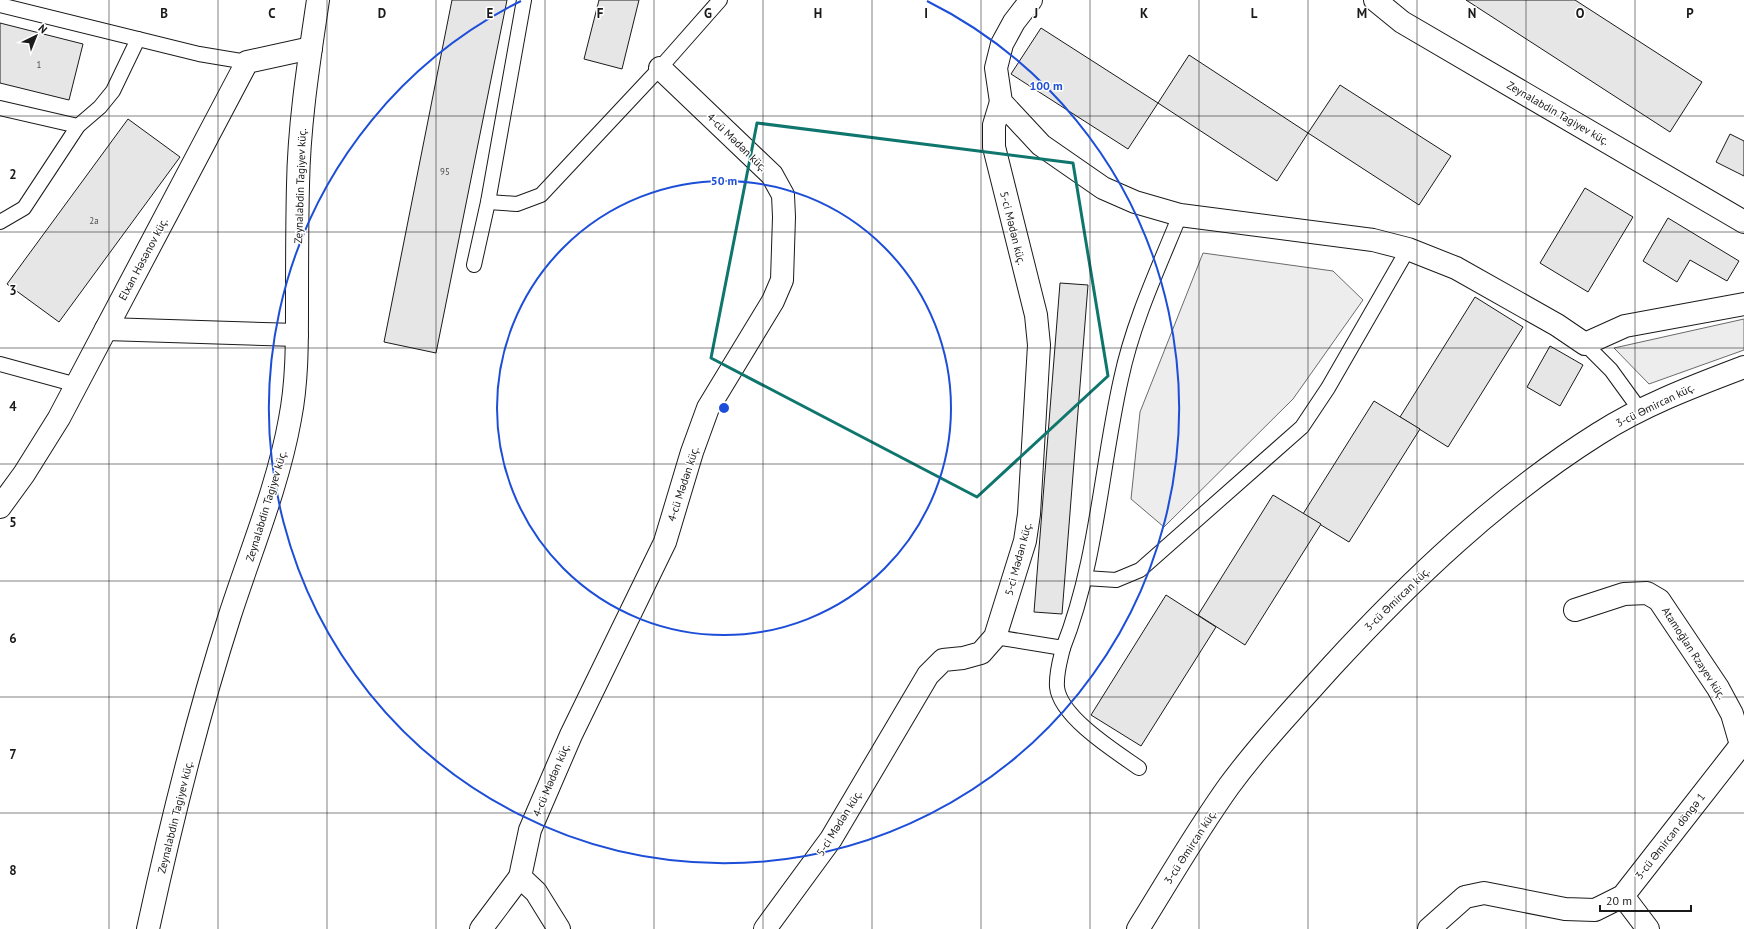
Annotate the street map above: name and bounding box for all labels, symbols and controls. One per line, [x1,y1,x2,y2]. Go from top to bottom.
text: B [160,5,168,22]
text: C [268,5,276,22]
text: D [378,5,386,22]
text: E [487,5,494,22]
text: F [597,5,604,22]
text: G [704,5,712,22]
text: H [814,5,822,22]
text: I [924,5,928,22]
text: J [1033,5,1038,22]
text: K [1140,5,1148,22]
text: L [1251,5,1258,22]
text: M [1357,5,1367,22]
text: N [1468,5,1476,22]
text: O [1576,5,1585,22]
text: P [1686,5,1694,22]
north arrow [16,16,56,56]
text: N [35,21,50,36]
house number: 1 [37,59,42,70]
text: 100 m [1029,78,1063,93]
street label: Zeynalabdin Tagiyev küç. [1505,78,1611,148]
street label: 4-cü Mədən küç. [704,110,770,174]
street label: Zeynalabdin Tagiyev küç. [291,128,309,244]
text: 2 [9,166,17,183]
house number: 95 [440,166,450,177]
text: 50 m [711,173,737,188]
street label: 5-ci Mədən küç. [997,190,1029,266]
house number: 2a [89,215,99,226]
street label: Elxan Həsənov küç. [115,215,171,303]
text: 3 [9,282,17,299]
street label: 3-cü Əmircan küç. [1613,380,1697,430]
text: 4 [9,398,17,415]
centre of rings [717,401,731,415]
street label: 4-cü Mədən küç. [664,445,702,523]
street label: Zeynalabdin Tagiyev küç. [242,449,290,563]
text: 5 [9,514,17,531]
street label: 5-ci Mədən küç. [1002,521,1034,597]
street label: 3-cü Əmircan küç. [1361,564,1433,634]
street label: Atamoğlan Rzayev küç. [1659,604,1729,702]
text: 6 [9,630,17,647]
street label: 4-cü Mədən küç. [529,741,573,819]
text: 7 [9,746,17,763]
street label: Zeynalabdin Tagiyev küç. [154,759,196,875]
street label: 5-ci Mədən küç. [813,787,865,859]
street label: 3-cü Əmircan döngə 1 [1632,790,1708,882]
street label: 3-cü Əmircan küç. [1161,807,1219,887]
text: 8 [9,862,17,879]
scale bar [1600,887,1691,913]
text: 20 m [1606,893,1632,908]

